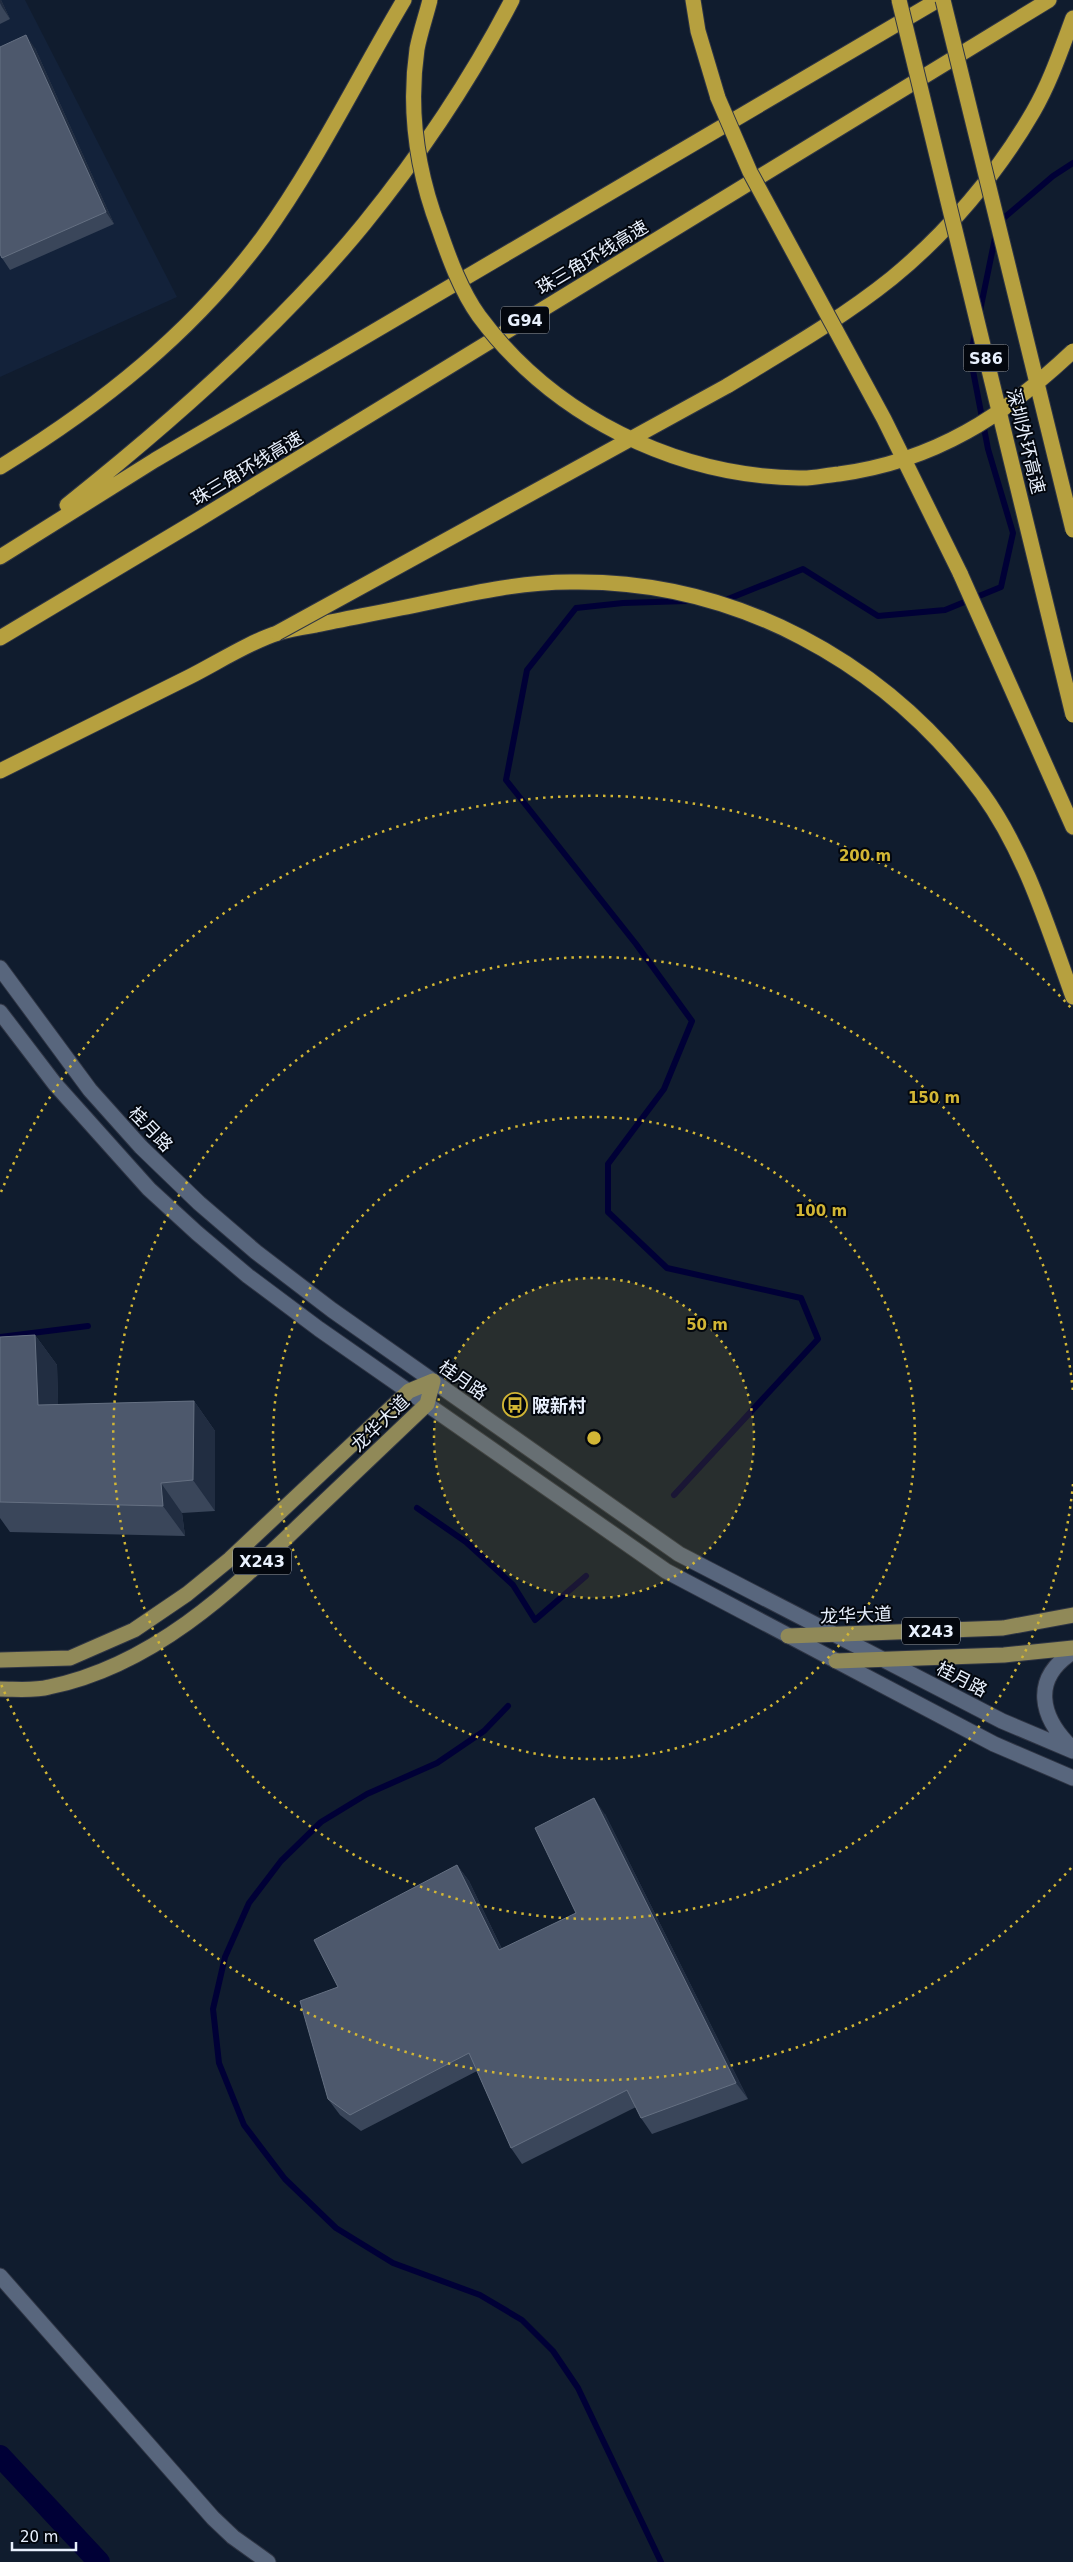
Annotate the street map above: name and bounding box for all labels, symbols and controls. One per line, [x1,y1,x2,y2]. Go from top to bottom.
street label: 珠三角环线高速 [533,216,651,298]
road number: G94 [501,306,549,334]
road number: S86 [964,344,1008,372]
street label: 深圳外环高速 [1003,386,1049,496]
street label: 珠三角环线高速 [188,427,306,509]
text: 200 m [839,847,891,865]
text: 150 m [908,1089,960,1107]
street label: 桂月路 [125,1102,177,1156]
text: 100 m [795,1202,847,1220]
text: 50 m [686,1316,728,1334]
street label: 桂月路 [435,1356,491,1404]
street label: 龙华大道 [347,1390,413,1456]
bus stop icon: 陂新村 [502,1392,528,1418]
place label: 陂新村 [532,1395,586,1416]
centre of rings [585,1429,603,1447]
road number: X243 [233,1548,291,1574]
street label: 龙华大道 [820,1603,892,1627]
road number: X243 [902,1618,960,1644]
street label: 桂月路 [933,1657,991,1701]
scale bar [12,2520,76,2552]
text: 20 m [20,2528,58,2546]

